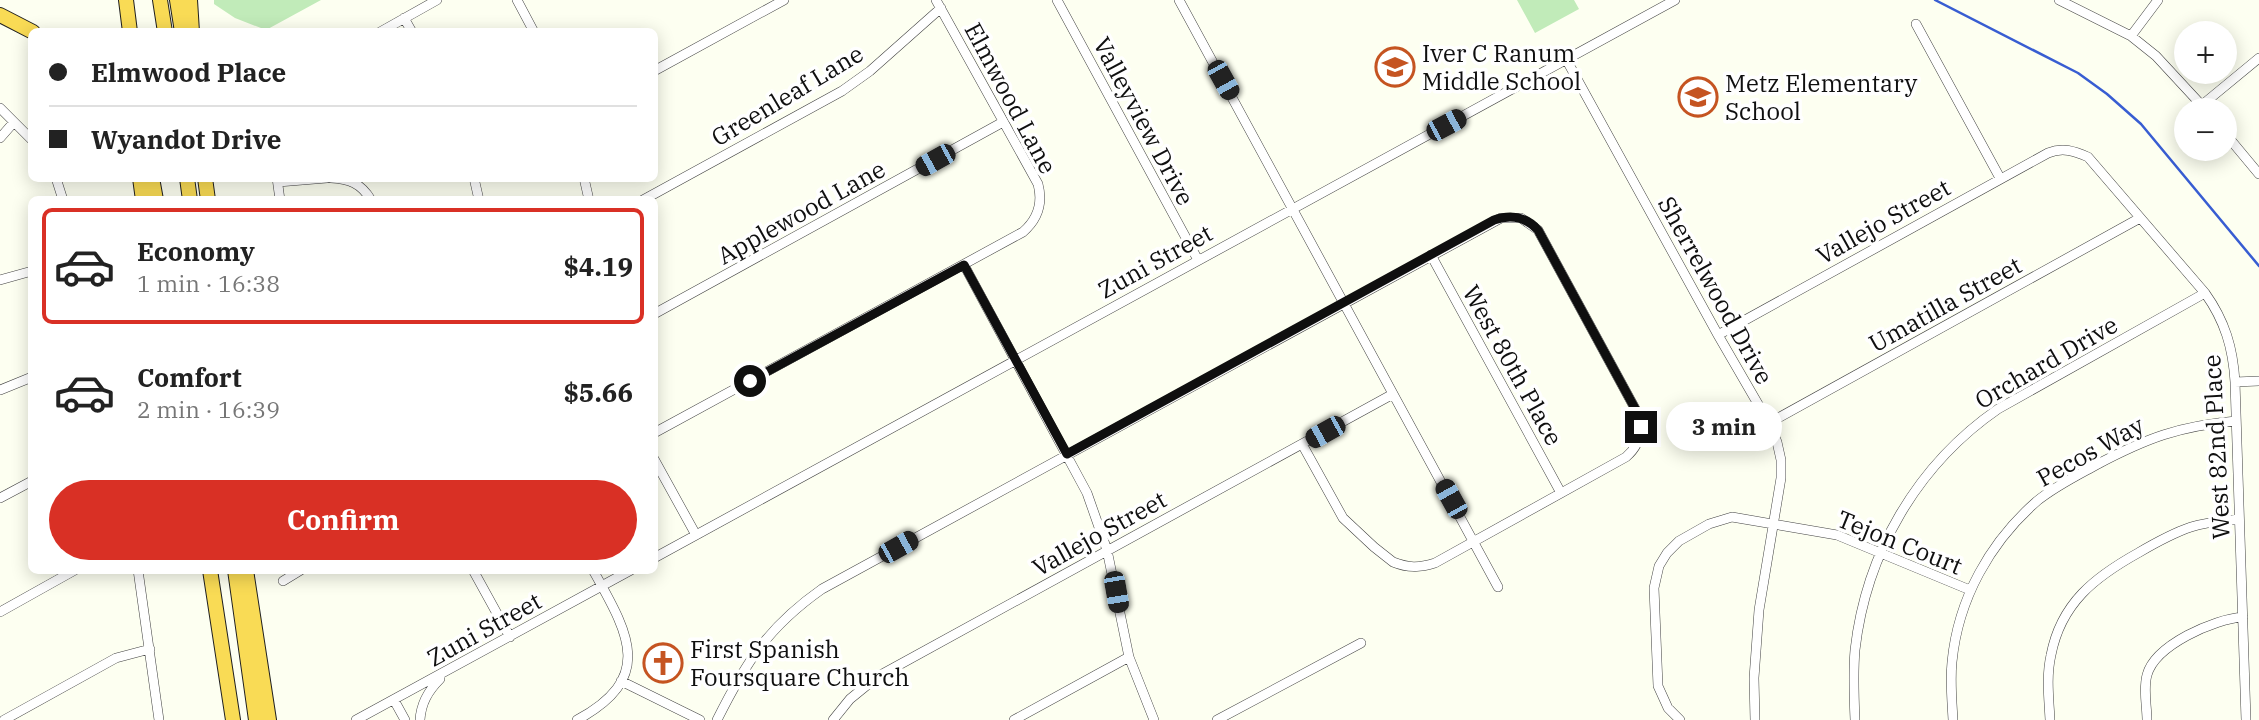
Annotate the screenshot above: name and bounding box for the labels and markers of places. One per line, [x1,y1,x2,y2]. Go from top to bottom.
place label: Iver C Ranum Middle School [1422,37,1581,97]
school or university icon: Iver C Ranum Middle School [1374,46,1416,88]
place label: Metz Elementary School [1725,67,1917,127]
school or university icon: Metz Elementary School [1677,76,1719,118]
place label: First Spanish Foursquare Church [690,633,910,693]
church icon: First Spanish Foursquare Church [642,642,684,684]

